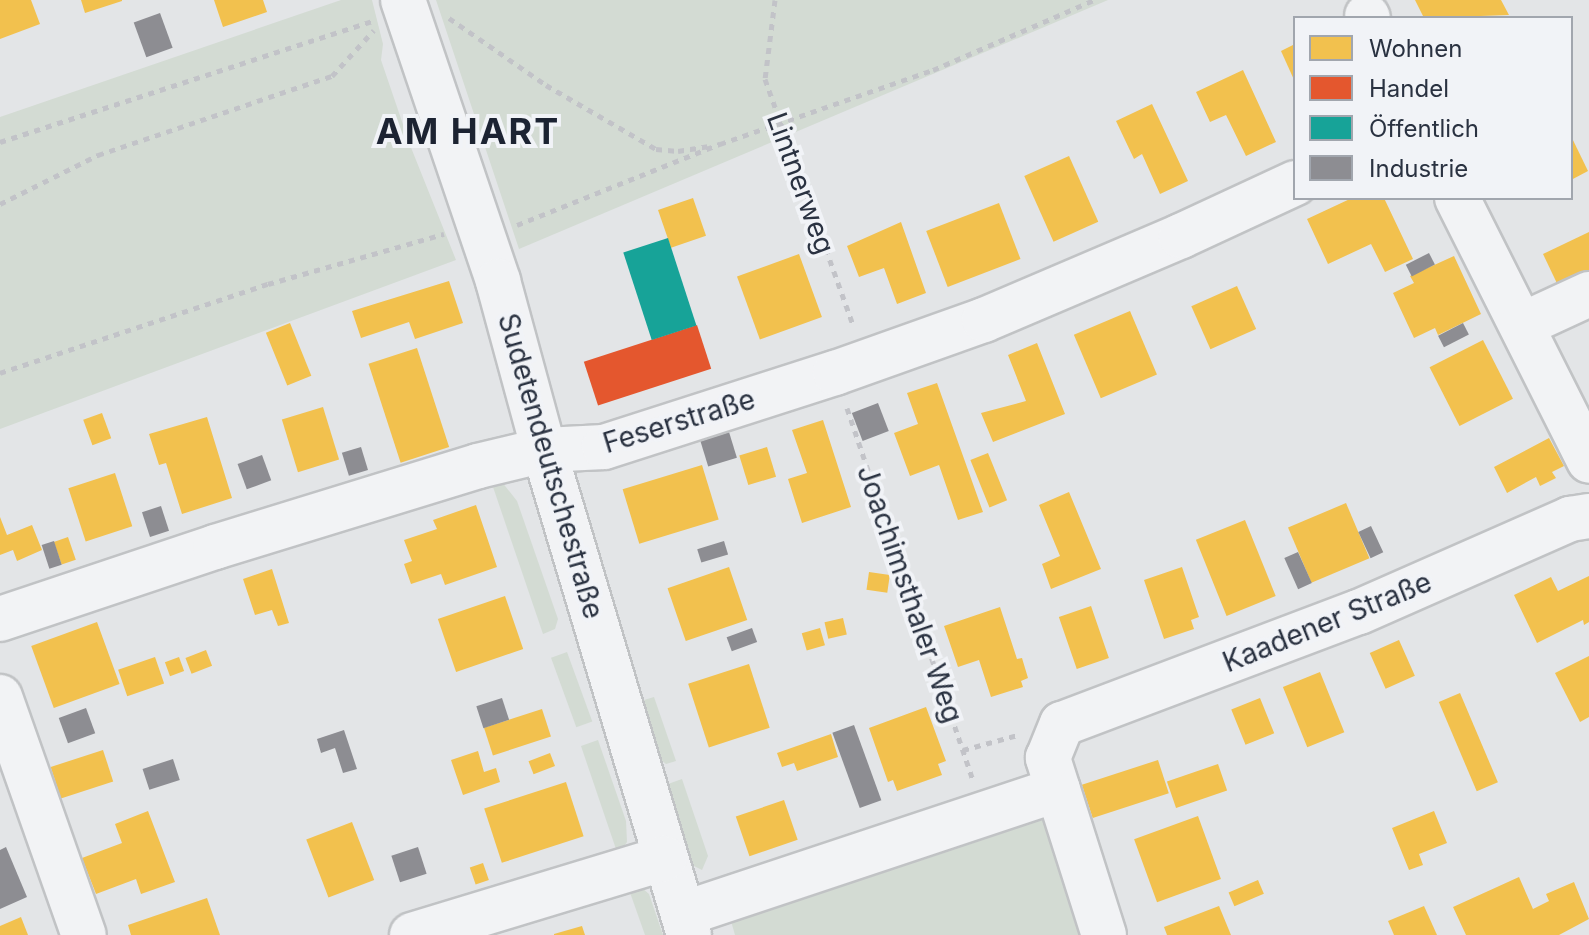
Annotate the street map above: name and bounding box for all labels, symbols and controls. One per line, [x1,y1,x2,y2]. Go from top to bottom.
legend [1293,16,1573,200]
text: Wohnen [1369,34,1462,63]
text: Handel [1369,74,1449,103]
street label: Lintnerweg [760,108,842,258]
district label: AM HART [376,110,560,154]
text: Öffentlich [1369,114,1479,143]
text: Industrie [1369,154,1468,183]
street label: Sudetendeutschestraße [491,309,611,623]
street label: Feserstraße [599,382,759,460]
street label: Joachimsthaler Weg [850,461,970,727]
street label: Kaadener Straße [1218,565,1436,679]

